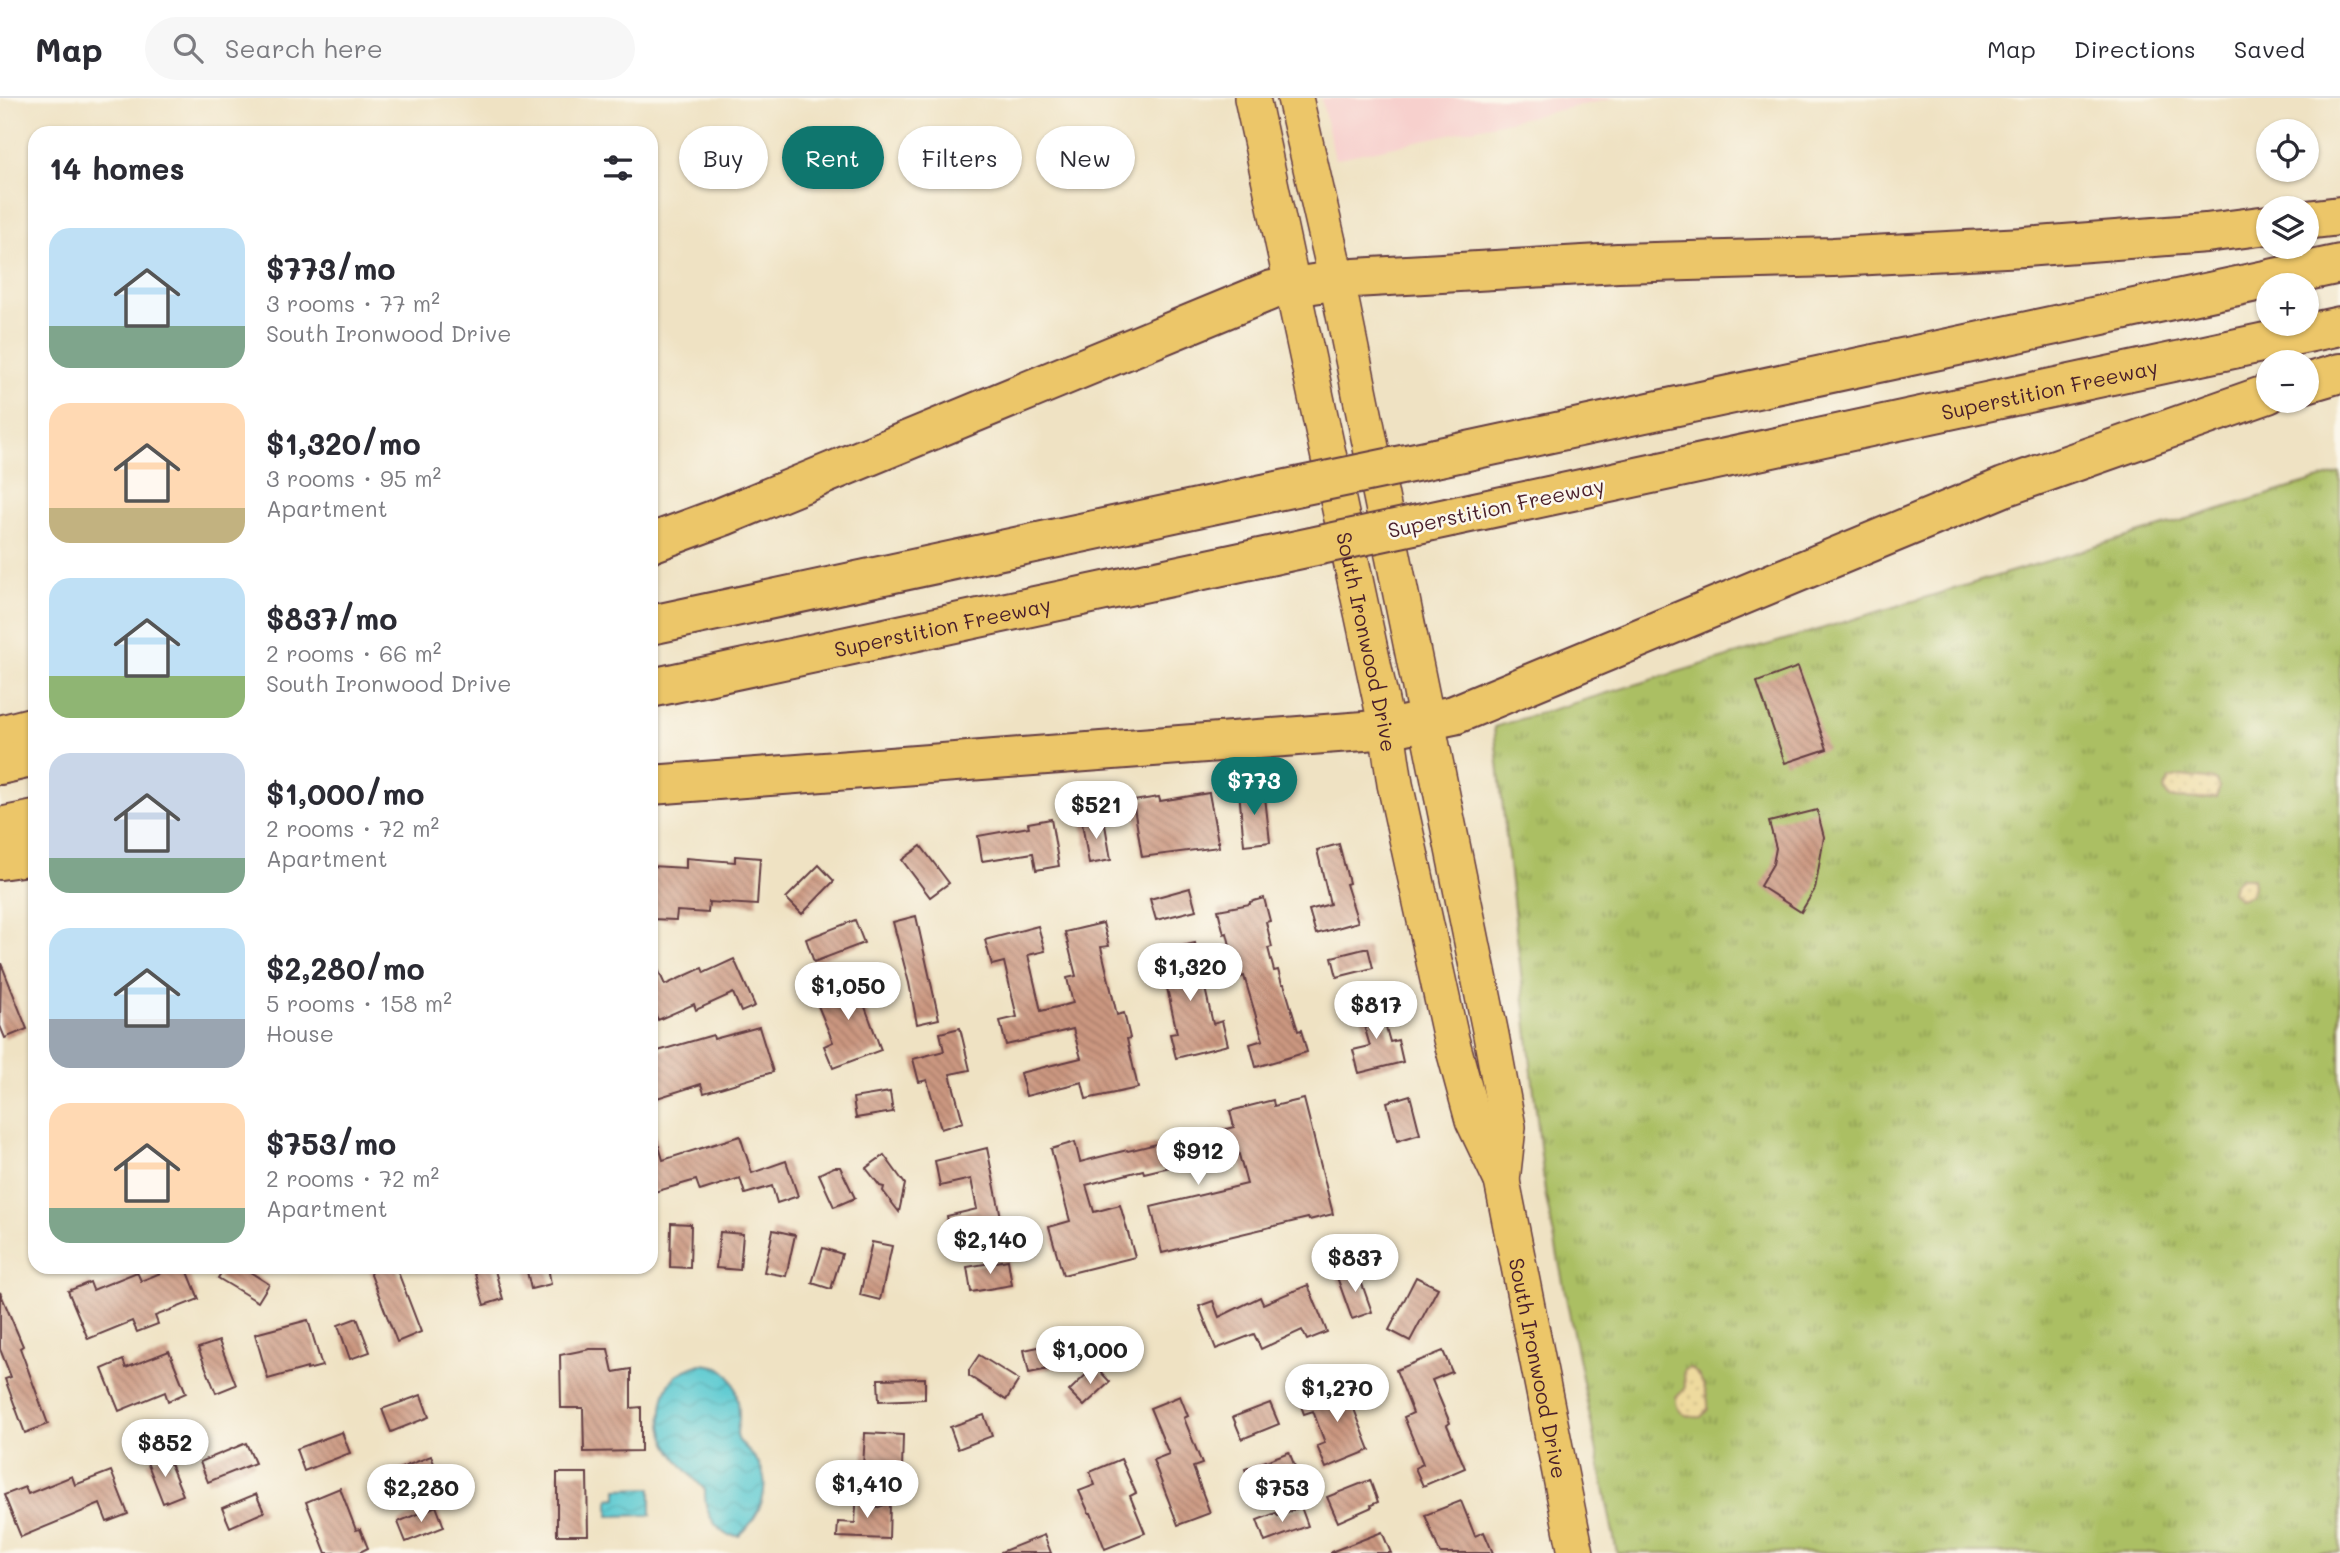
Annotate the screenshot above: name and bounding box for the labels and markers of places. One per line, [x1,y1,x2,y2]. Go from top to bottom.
pin: $773 [1213,758,1295,817]
pin: $521 [1055,782,1137,841]
pin: $1,320 [1133,944,1247,1003]
pin: $1,050 [791,962,905,1022]
pin: $817 [1335,982,1417,1041]
pin: $912 [1157,1128,1239,1187]
pin: $2,140 [933,1216,1047,1276]
pin: $837 [1314,1234,1396,1294]
pin: $1,000 [1033,1326,1147,1386]
pin: $1,270 [1280,1364,1394,1424]
pin: $852 [124,1420,206,1479]
pin: $1,410 [810,1460,924,1520]
pin: $2,280 [364,1464,478,1524]
pin: $753 [1241,1464,1323,1524]

